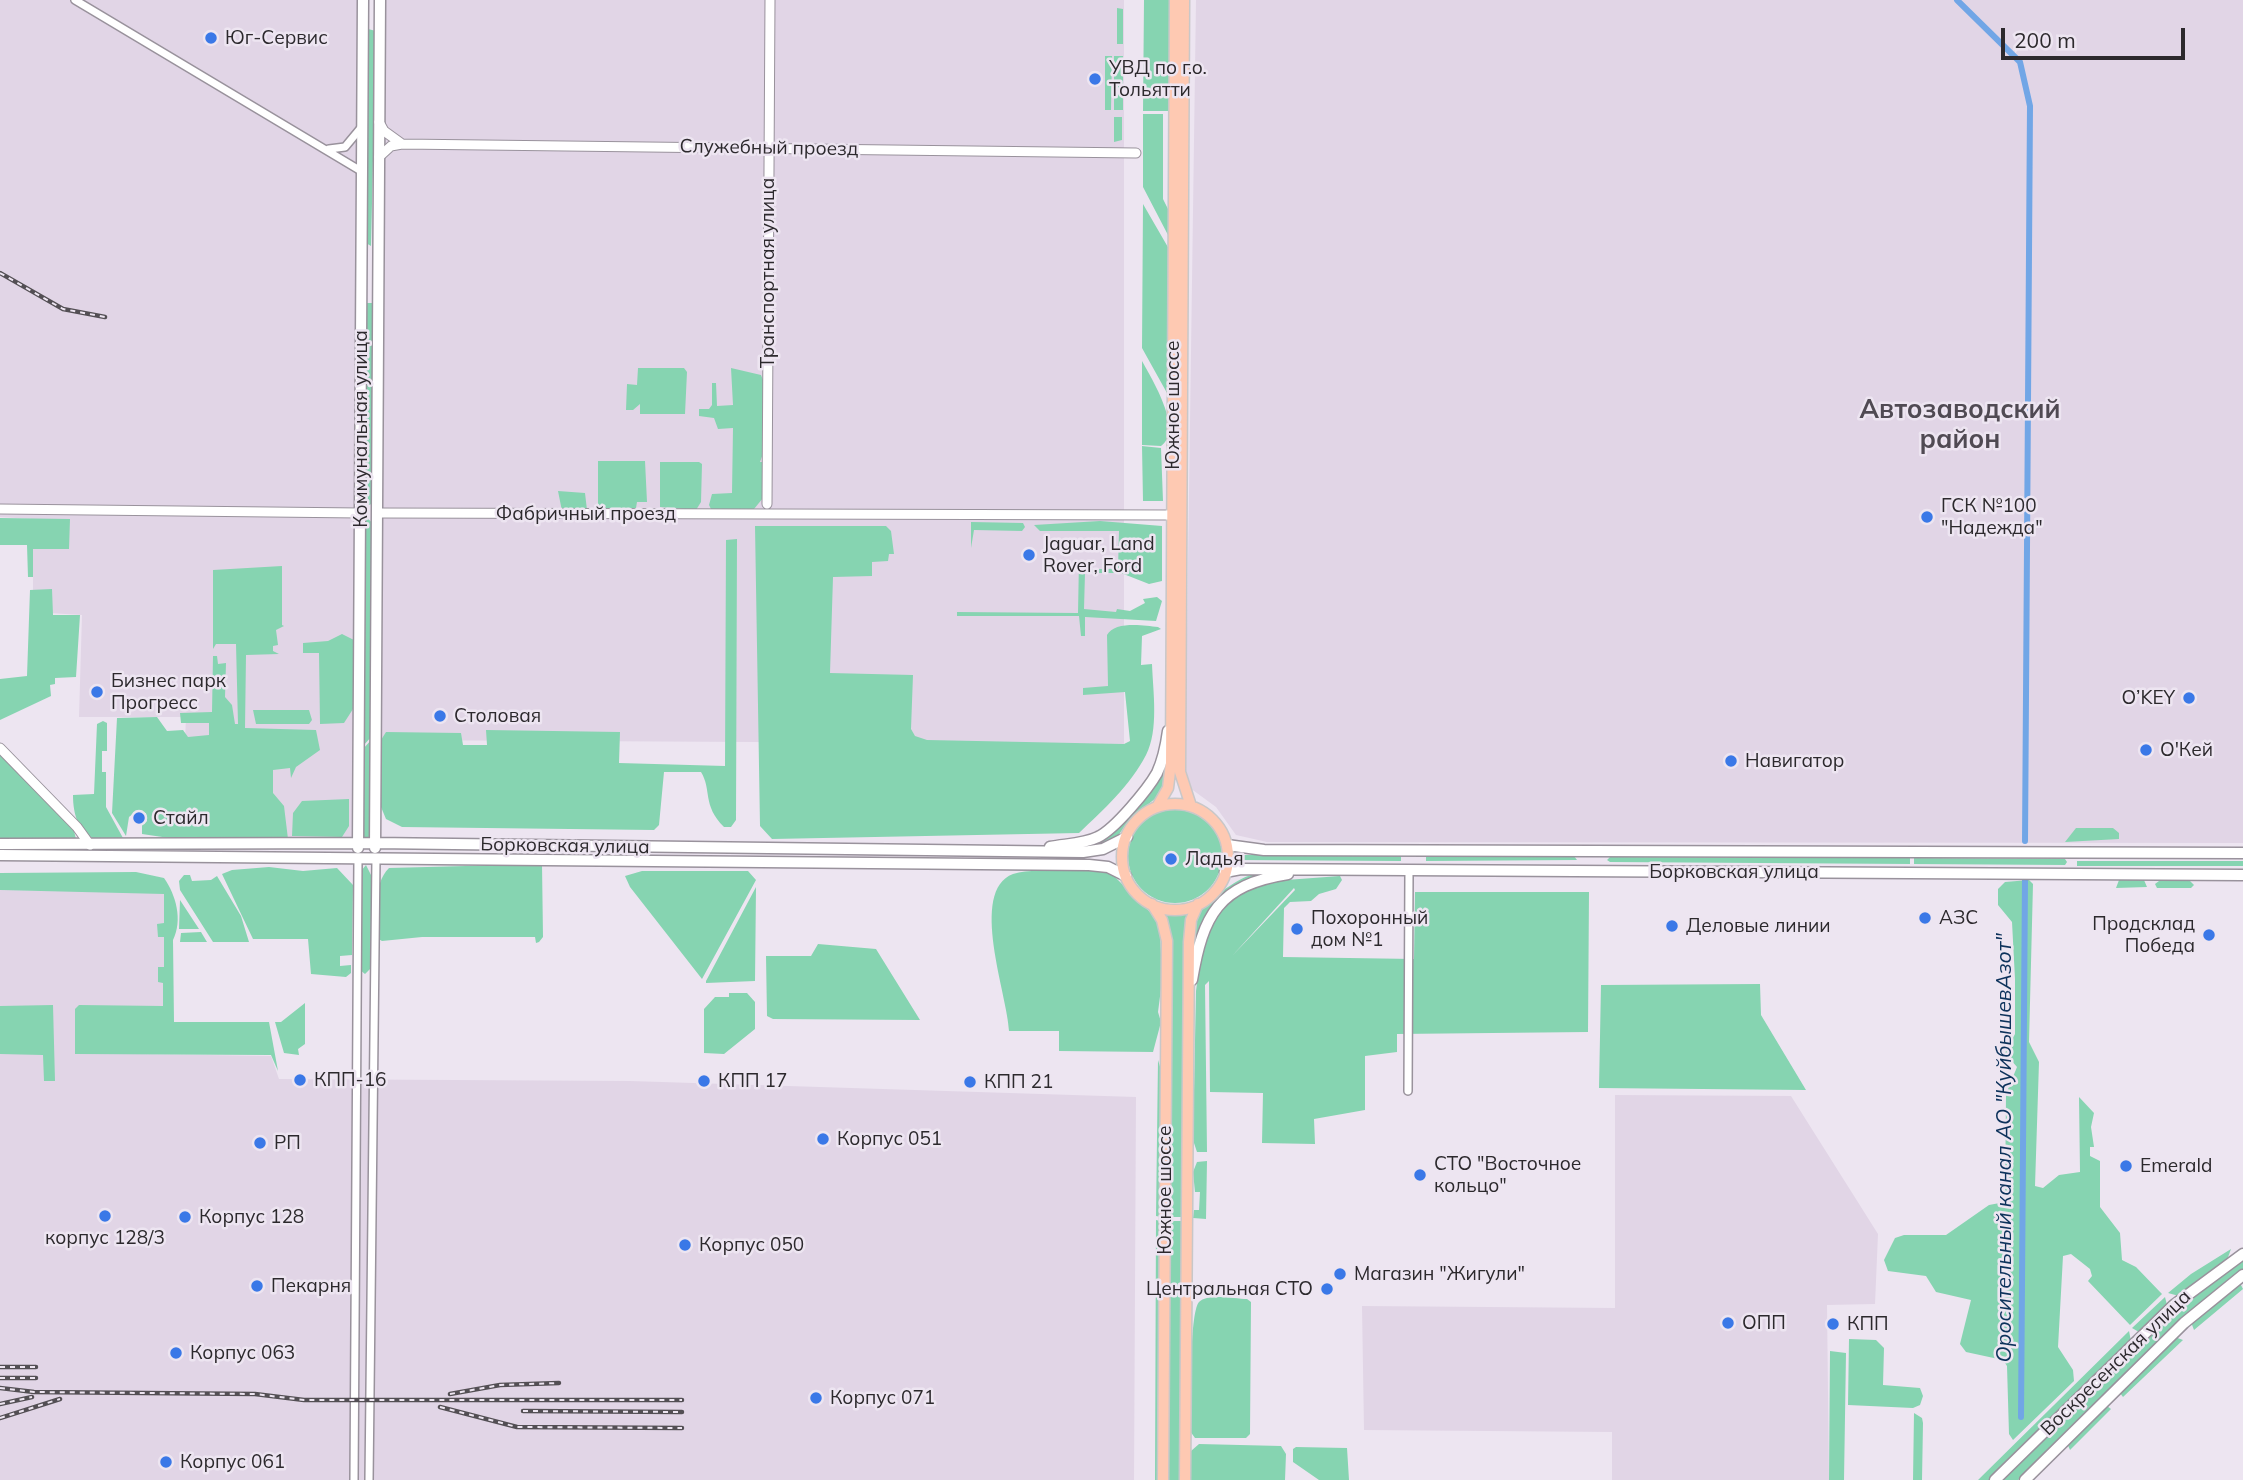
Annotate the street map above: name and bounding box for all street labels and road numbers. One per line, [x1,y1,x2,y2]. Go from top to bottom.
street label: Служебный проезд [679,135,859,161]
street label: Транспортная улица [757,178,779,368]
street label: Коммунальная улица [350,330,372,528]
street label: Южное шоссе [1162,340,1184,470]
street label: Фабричный проезд [496,503,676,525]
street label: Борковская улица [480,833,650,859]
street label: Борковская улица [1649,861,1819,883]
street label: Южное шоссе [1154,1125,1176,1255]
street label: Воскресенская улица [2036,1285,2196,1441]

